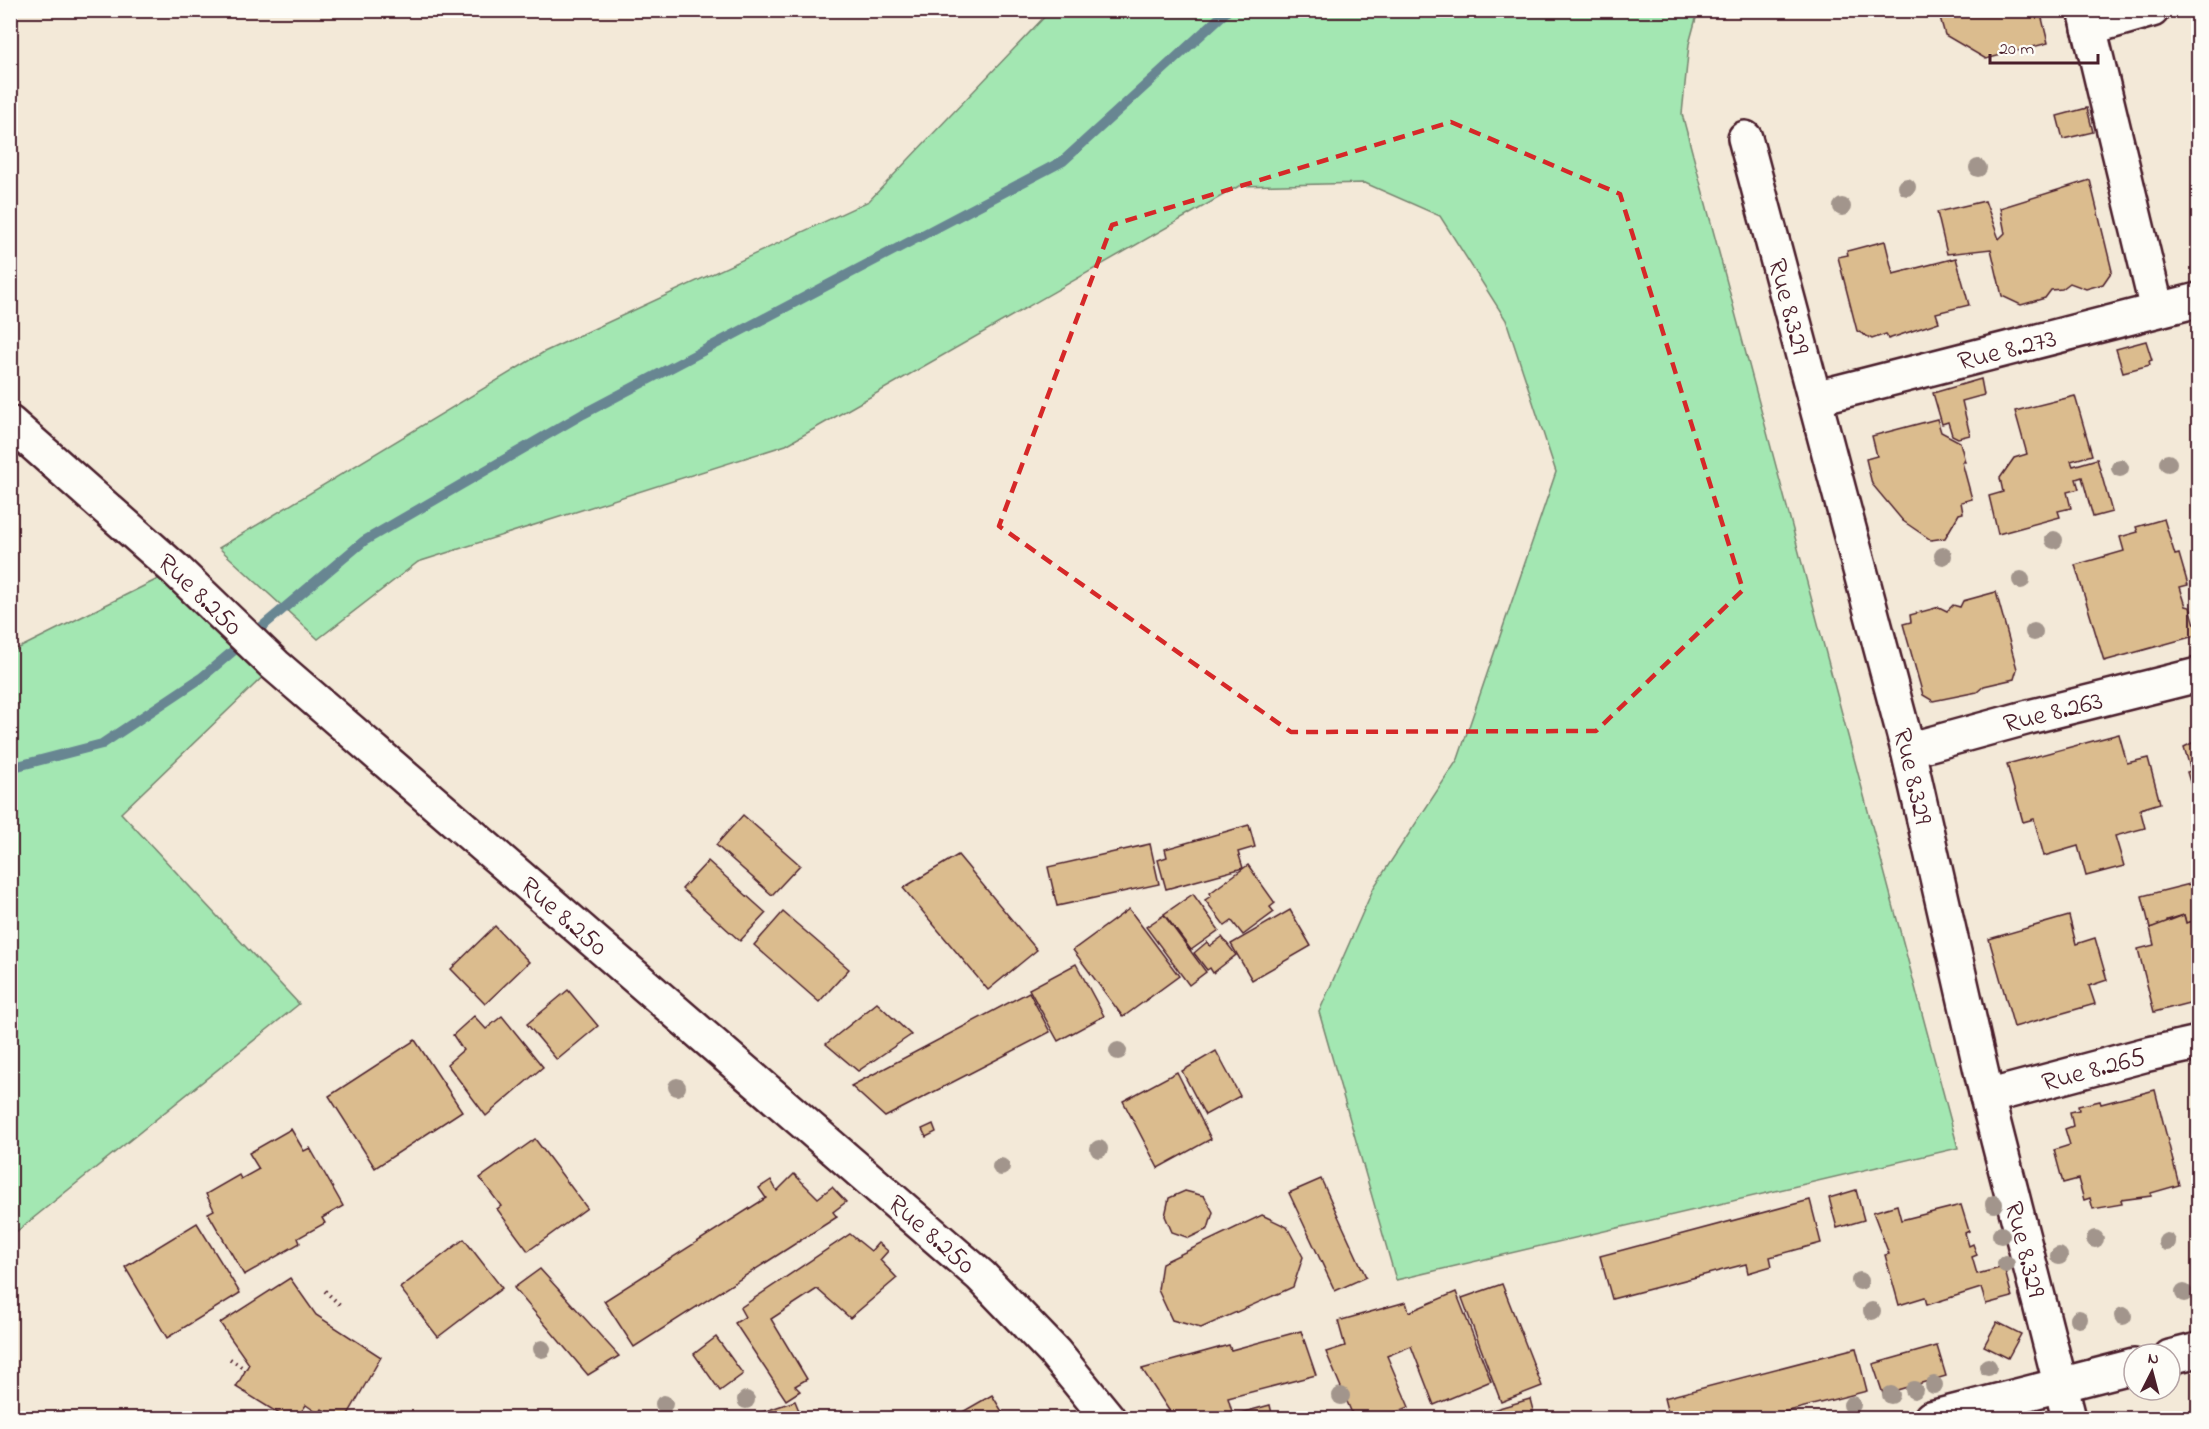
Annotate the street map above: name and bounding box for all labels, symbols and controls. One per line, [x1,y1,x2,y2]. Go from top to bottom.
scale bar [1990,27,2098,65]
text: 20 m [1999,37,2034,63]
street label: Rue 8.329 [1756,255,1819,359]
street label: Rue 8.273 [1954,320,2061,383]
street label: Rue 8.250 [148,545,251,646]
street label: Rue 8.263 [1999,682,2107,745]
street label: Rue 8.329 [1881,724,1941,828]
street label: Rue 8.250 [510,868,616,967]
street label: Rue 8.265 [2038,1039,2150,1103]
street label: Rue 8.250 [878,1186,983,1285]
street label: Rue 8.329 [1992,1197,2054,1302]
north arrow [2122,1342,2182,1402]
text: N [2147,1347,2160,1372]

